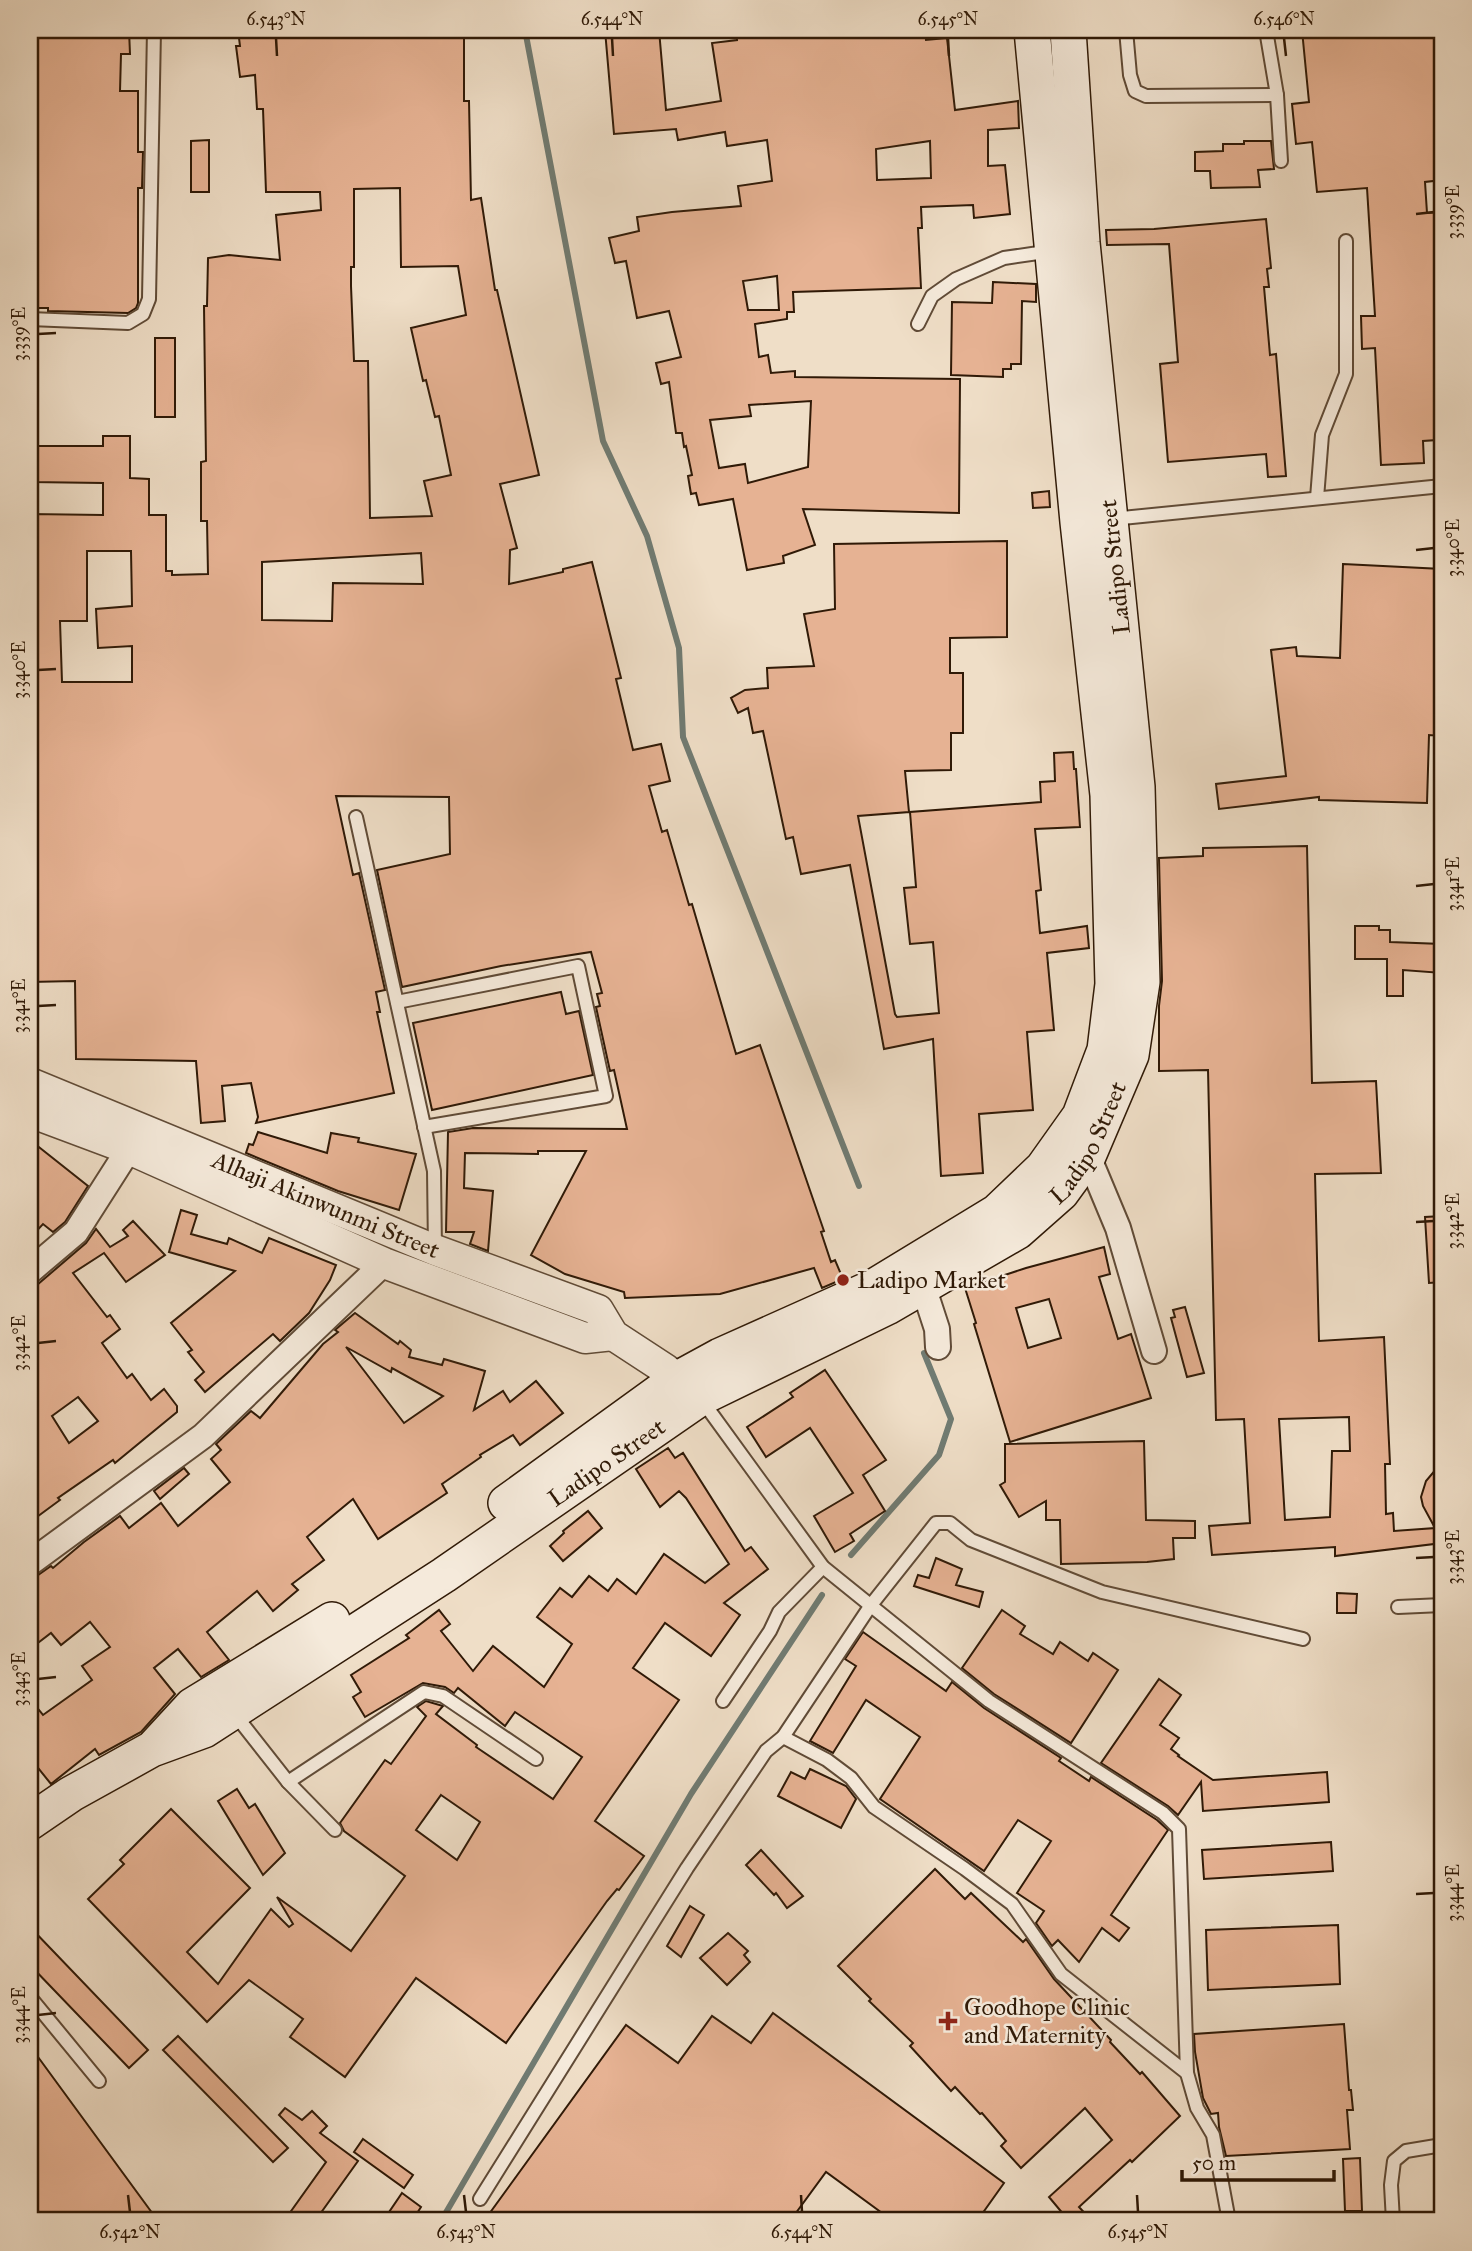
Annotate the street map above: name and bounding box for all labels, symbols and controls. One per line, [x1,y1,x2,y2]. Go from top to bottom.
text: 6.543°N [246,8,306,30]
text: 6.544°N [581,8,643,30]
text: 6.545°N [918,8,978,30]
text: 6.546°N [1253,8,1315,30]
text: 3.339°E [1442,185,1464,239]
text: 3.339°E [8,307,30,361]
street label: Ladipo Street [1093,498,1137,636]
text: 3.340°E [1442,519,1464,577]
text: 3.340°E [8,641,30,699]
text: 3.341°E [1442,857,1464,911]
text: 3.341°E [8,979,30,1033]
street label: Ladipo Street [1043,1076,1133,1211]
street label: Alhaji Akinwunmi Street [207,1144,445,1265]
text: 3.342°E [1442,1193,1464,1249]
place label: Ladipo Market [857,1265,1007,1295]
marker: Ladipo Market [835,1272,851,1288]
text: 3.342°E [8,1315,30,1371]
street label: Ladipo Street [542,1411,671,1514]
text: 3.343°E [1442,1530,1464,1584]
text: 3.343°E [8,1652,30,1706]
text: 3.344°E [1442,1864,1464,1922]
text: 3.344°E [8,1986,30,2044]
place label: Goodhope Clinic and Maternity [964,1992,1130,2050]
marker: Goodhope Clinic and Maternity [938,2011,958,2031]
scale bar [1182,2139,1334,2183]
text: 50 m [1192,2150,1237,2176]
text: 6.542°N [99,2221,161,2243]
text: 6.543°N [436,2221,496,2243]
text: 6.544°N [771,2221,833,2243]
text: 6.545°N [1108,2221,1168,2243]

